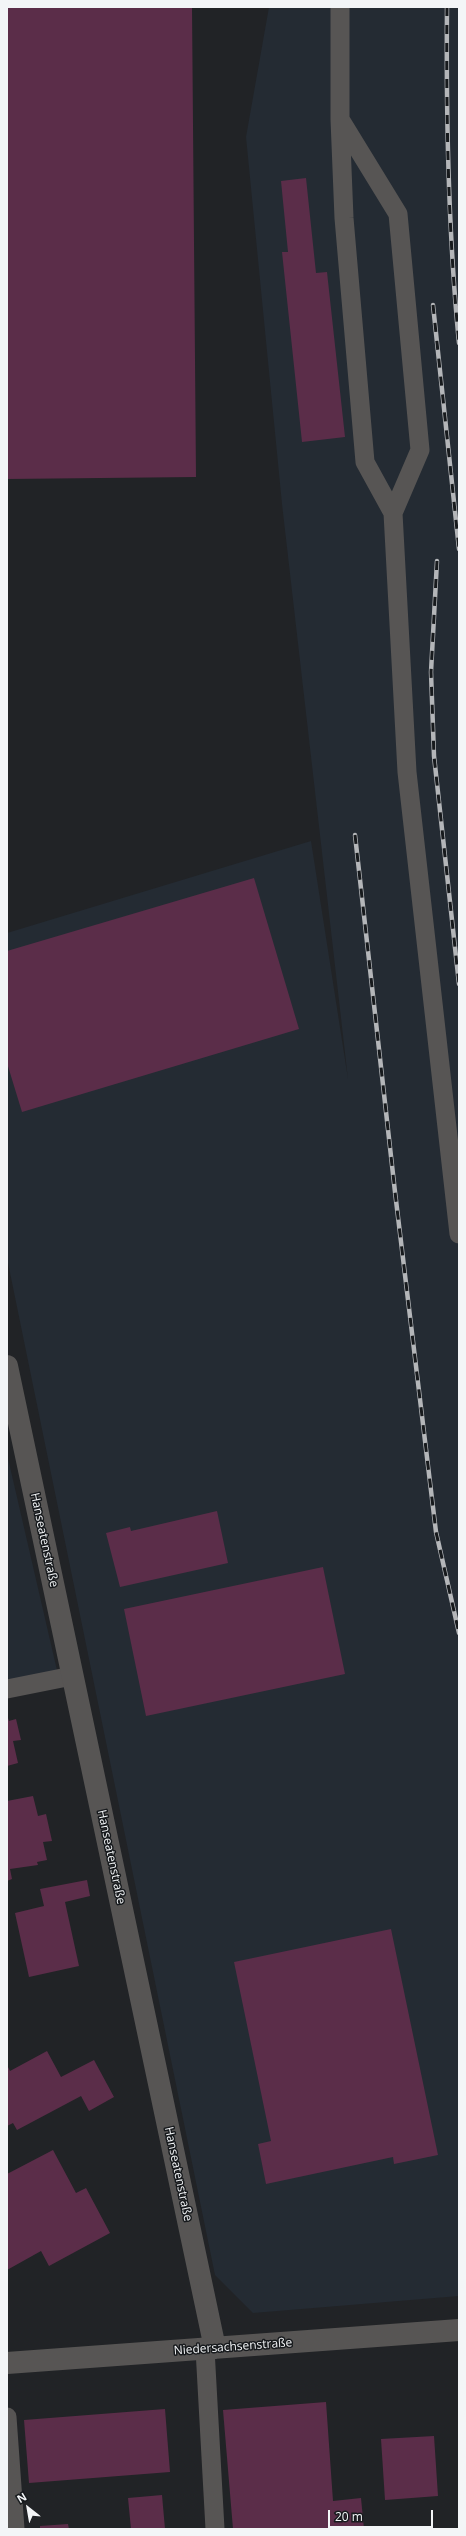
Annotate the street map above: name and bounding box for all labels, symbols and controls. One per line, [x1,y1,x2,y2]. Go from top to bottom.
street label: Hanseatenstraße [27,1491,61,1589]
street label: Hanseatenstraße [94,1808,128,1906]
street label: Hanseatenstraße [161,2125,195,2223]
street label: Niedersachsenstraße [173,2336,293,2358]
north arrow [8,2488,48,2528]
text: N [14,2489,29,2506]
scale bar [330,2502,435,2528]
text: 20 m [335,2508,363,2525]

